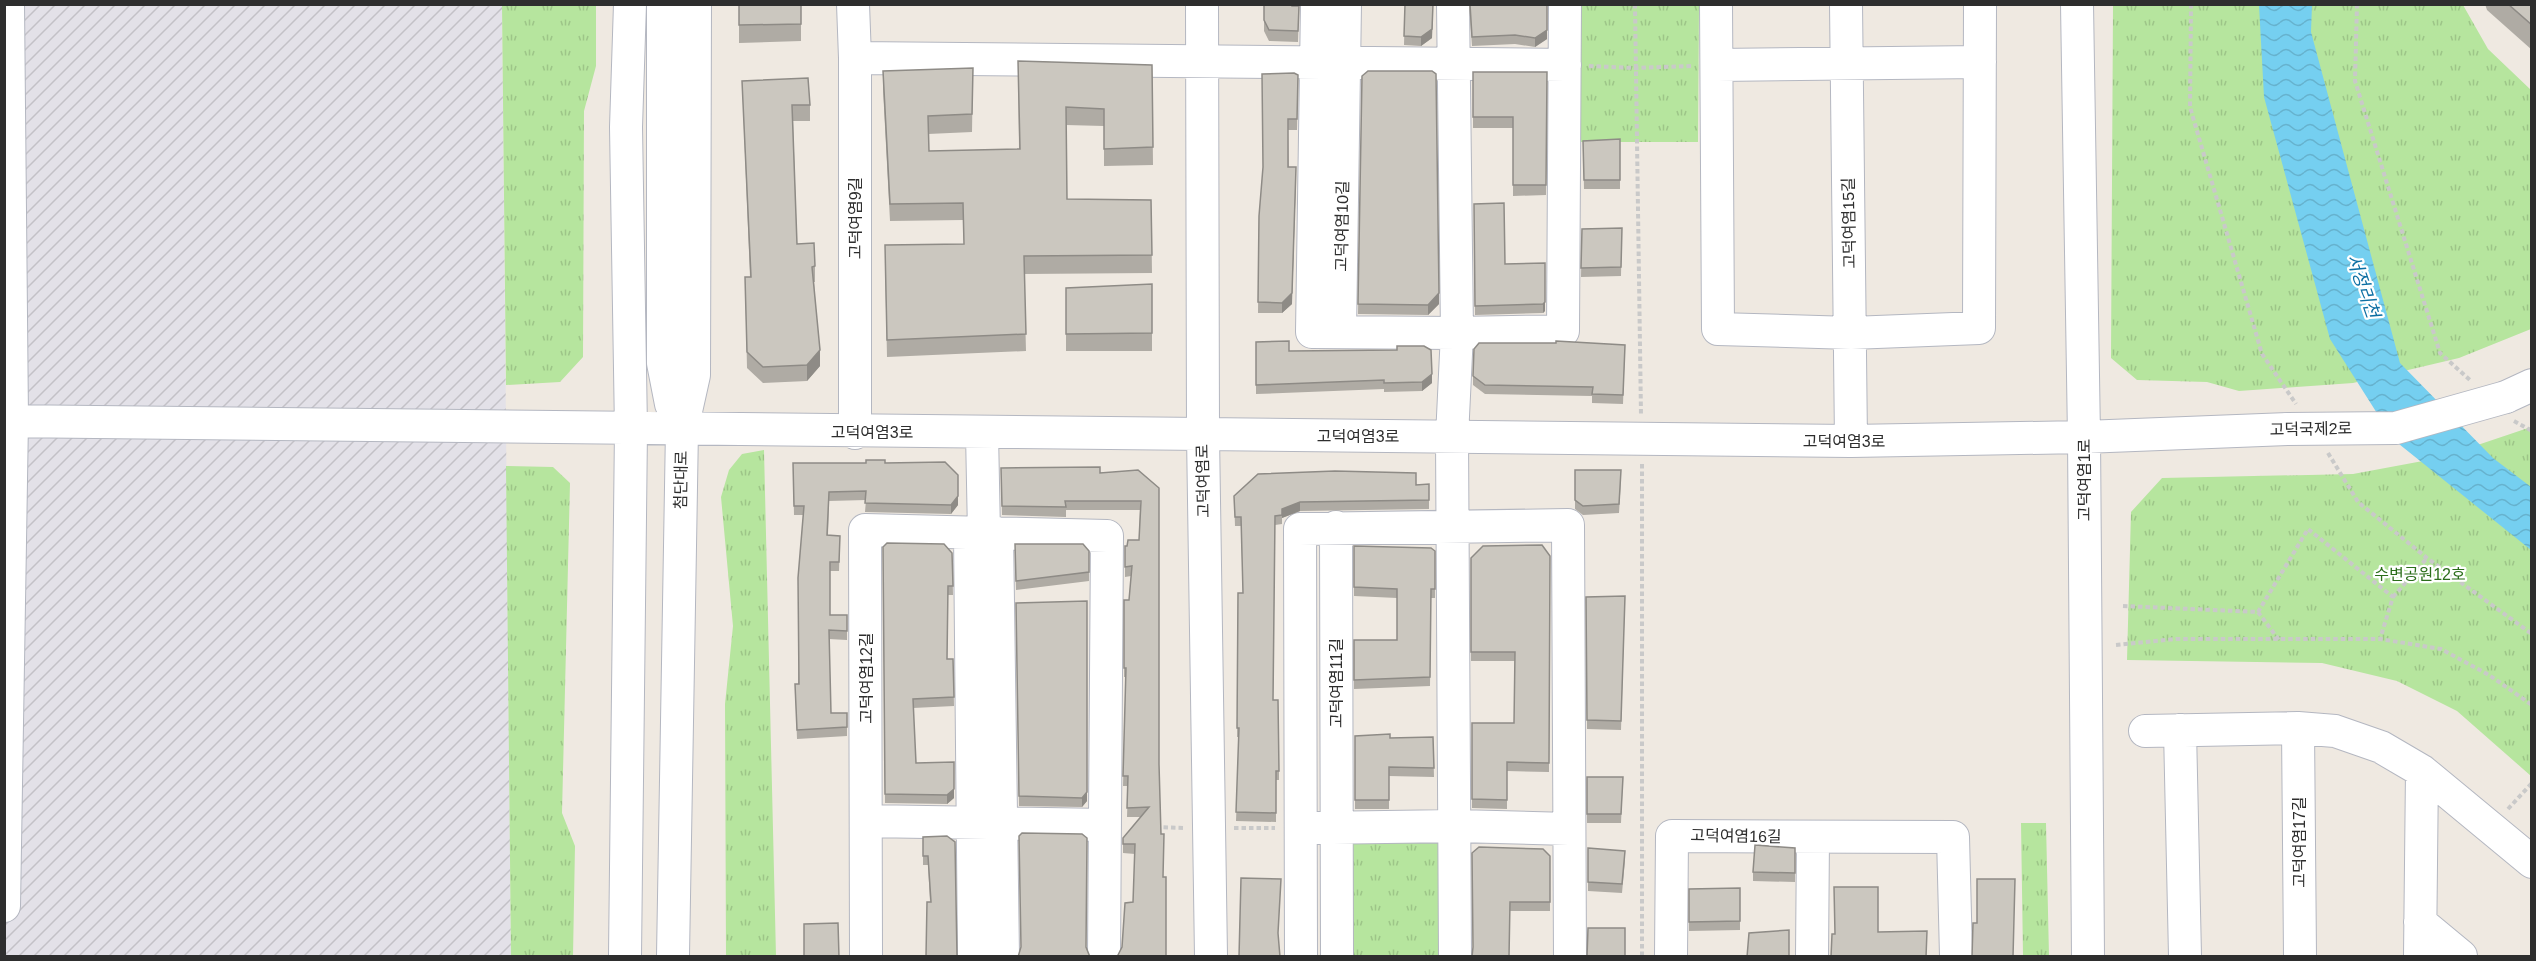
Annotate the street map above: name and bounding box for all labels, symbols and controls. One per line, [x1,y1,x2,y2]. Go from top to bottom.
street label: 고덕여염9길 [847,177,864,259]
street label: 고덕여염15길 [1840,177,1858,269]
street label: 고덕여염10길 [1333,180,1351,272]
water label: 서정리천 [2343,251,2384,323]
street label: 고덕국제2로 [2270,420,2353,438]
street label: 고덕여염3로 [831,424,914,441]
street label: 고덕여염3로 [1317,428,1400,445]
street label: 고덕여염3로 [1803,433,1886,450]
street label: 고덕여염1로 [2076,438,2093,521]
street label: 고덕여염로 [1194,444,1212,518]
street label: 첨단대로 [672,450,690,510]
park label: 수변공원12호 [2374,566,2466,583]
street label: 고덕여염12길 [858,632,875,724]
street label: 고덕여염11길 [1328,638,1345,728]
street label: 고덕여염17길 [2291,796,2308,888]
street label: 고덕여염16길 [1690,827,1782,845]

